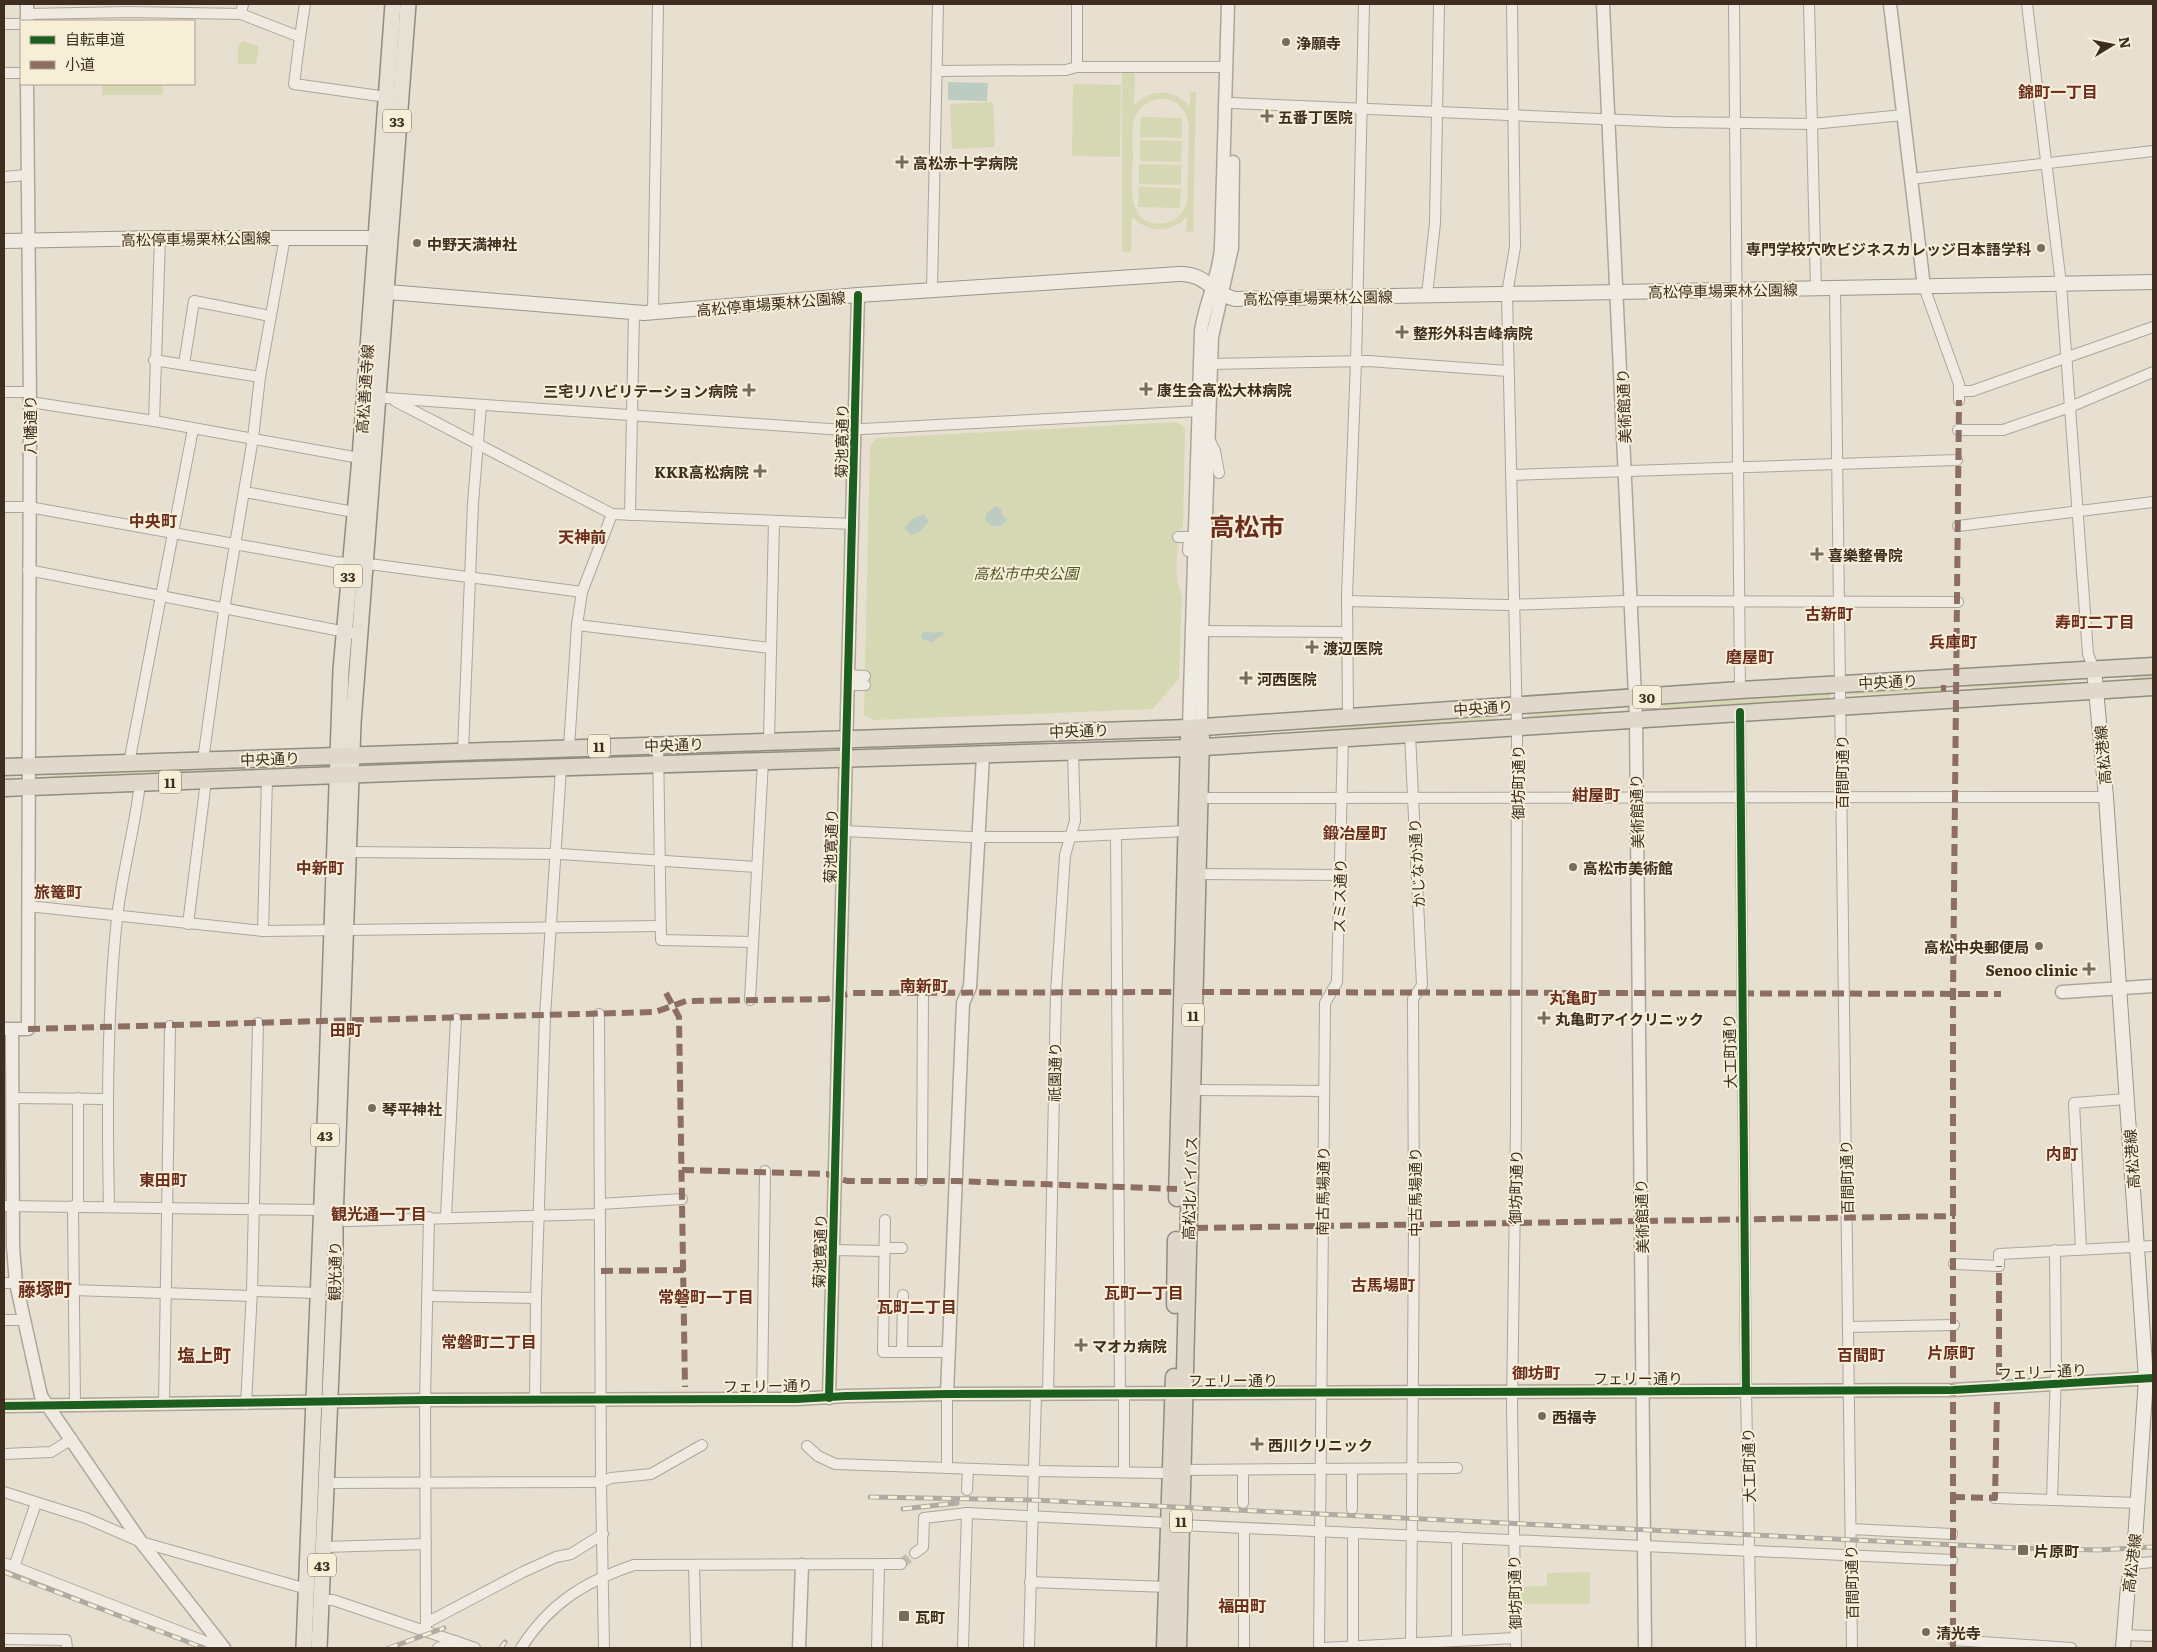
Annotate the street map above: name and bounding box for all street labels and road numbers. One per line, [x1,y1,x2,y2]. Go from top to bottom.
road number: 33 [383,110,411,132]
street label: 高松停車場栗林公園線 [121,225,271,251]
street label: 高松停車場栗林公園線 [1648,277,1798,303]
street label: 高松停車場栗林公園線 [1243,284,1393,310]
street label: 高松停車場栗林公園線 [695,285,847,321]
street label: 高松善通寺線 [349,343,379,435]
street label: 美術館通り [1610,368,1636,444]
street label: 八幡通り [18,395,41,455]
street label: 菊池寛通り [829,403,853,479]
road number: 33 [334,564,362,588]
street label: 中央通り [1857,668,1919,694]
road number: 30 [1633,686,1661,709]
street label: 中央通り [1452,693,1514,721]
street label: 中央通り [1049,717,1109,743]
street label: 高松港線 [2088,724,2116,786]
street label: 中央通り [644,731,704,757]
road number: 11 [588,734,610,758]
street label: 百間町通り [1830,734,1853,810]
street label: 御坊町通り [1506,744,1529,820]
street label: 中央通り [240,745,300,771]
road number: 11 [159,770,181,794]
street label: 美術館通り [1624,773,1648,849]
street label: 菊池寛通り [817,808,843,884]
street label: かじなか通り [1402,817,1430,909]
street label: スミス通り [1327,858,1351,934]
road number: 11 [1182,1004,1204,1026]
street label: 大工町通り [1717,1013,1741,1089]
street label: 祇園通り [1042,1042,1066,1102]
road number: 43 [311,1124,339,1146]
street label: 高松港線 [2117,1128,2145,1190]
street label: 高松北バイパス [1176,1135,1202,1241]
street label: 百間町通り [1834,1139,1858,1215]
street label: 南古馬場通り [1310,1146,1334,1236]
street label: 中古馬場通り [1403,1147,1426,1237]
street label: 御坊町通り [1503,1149,1527,1225]
street label: 美術館通り [1629,1178,1653,1254]
street label: 菊池寛通り [806,1213,832,1289]
street label: 観光通り [322,1241,346,1301]
street label: フェリー通り [1996,1357,2088,1385]
street label: フェリー通り [1593,1366,1683,1389]
street label: フェリー通り [1188,1368,1278,1391]
street label: フェリー通り [723,1373,813,1397]
street label: 大工町通り [1736,1427,1760,1503]
road number: 11 [1170,1510,1192,1532]
street label: 高松港線 [2116,1532,2146,1594]
street label: 百間町通り [1839,1544,1863,1620]
road number: 43 [308,1554,336,1576]
street label: 御坊町通り [1502,1554,1526,1630]

